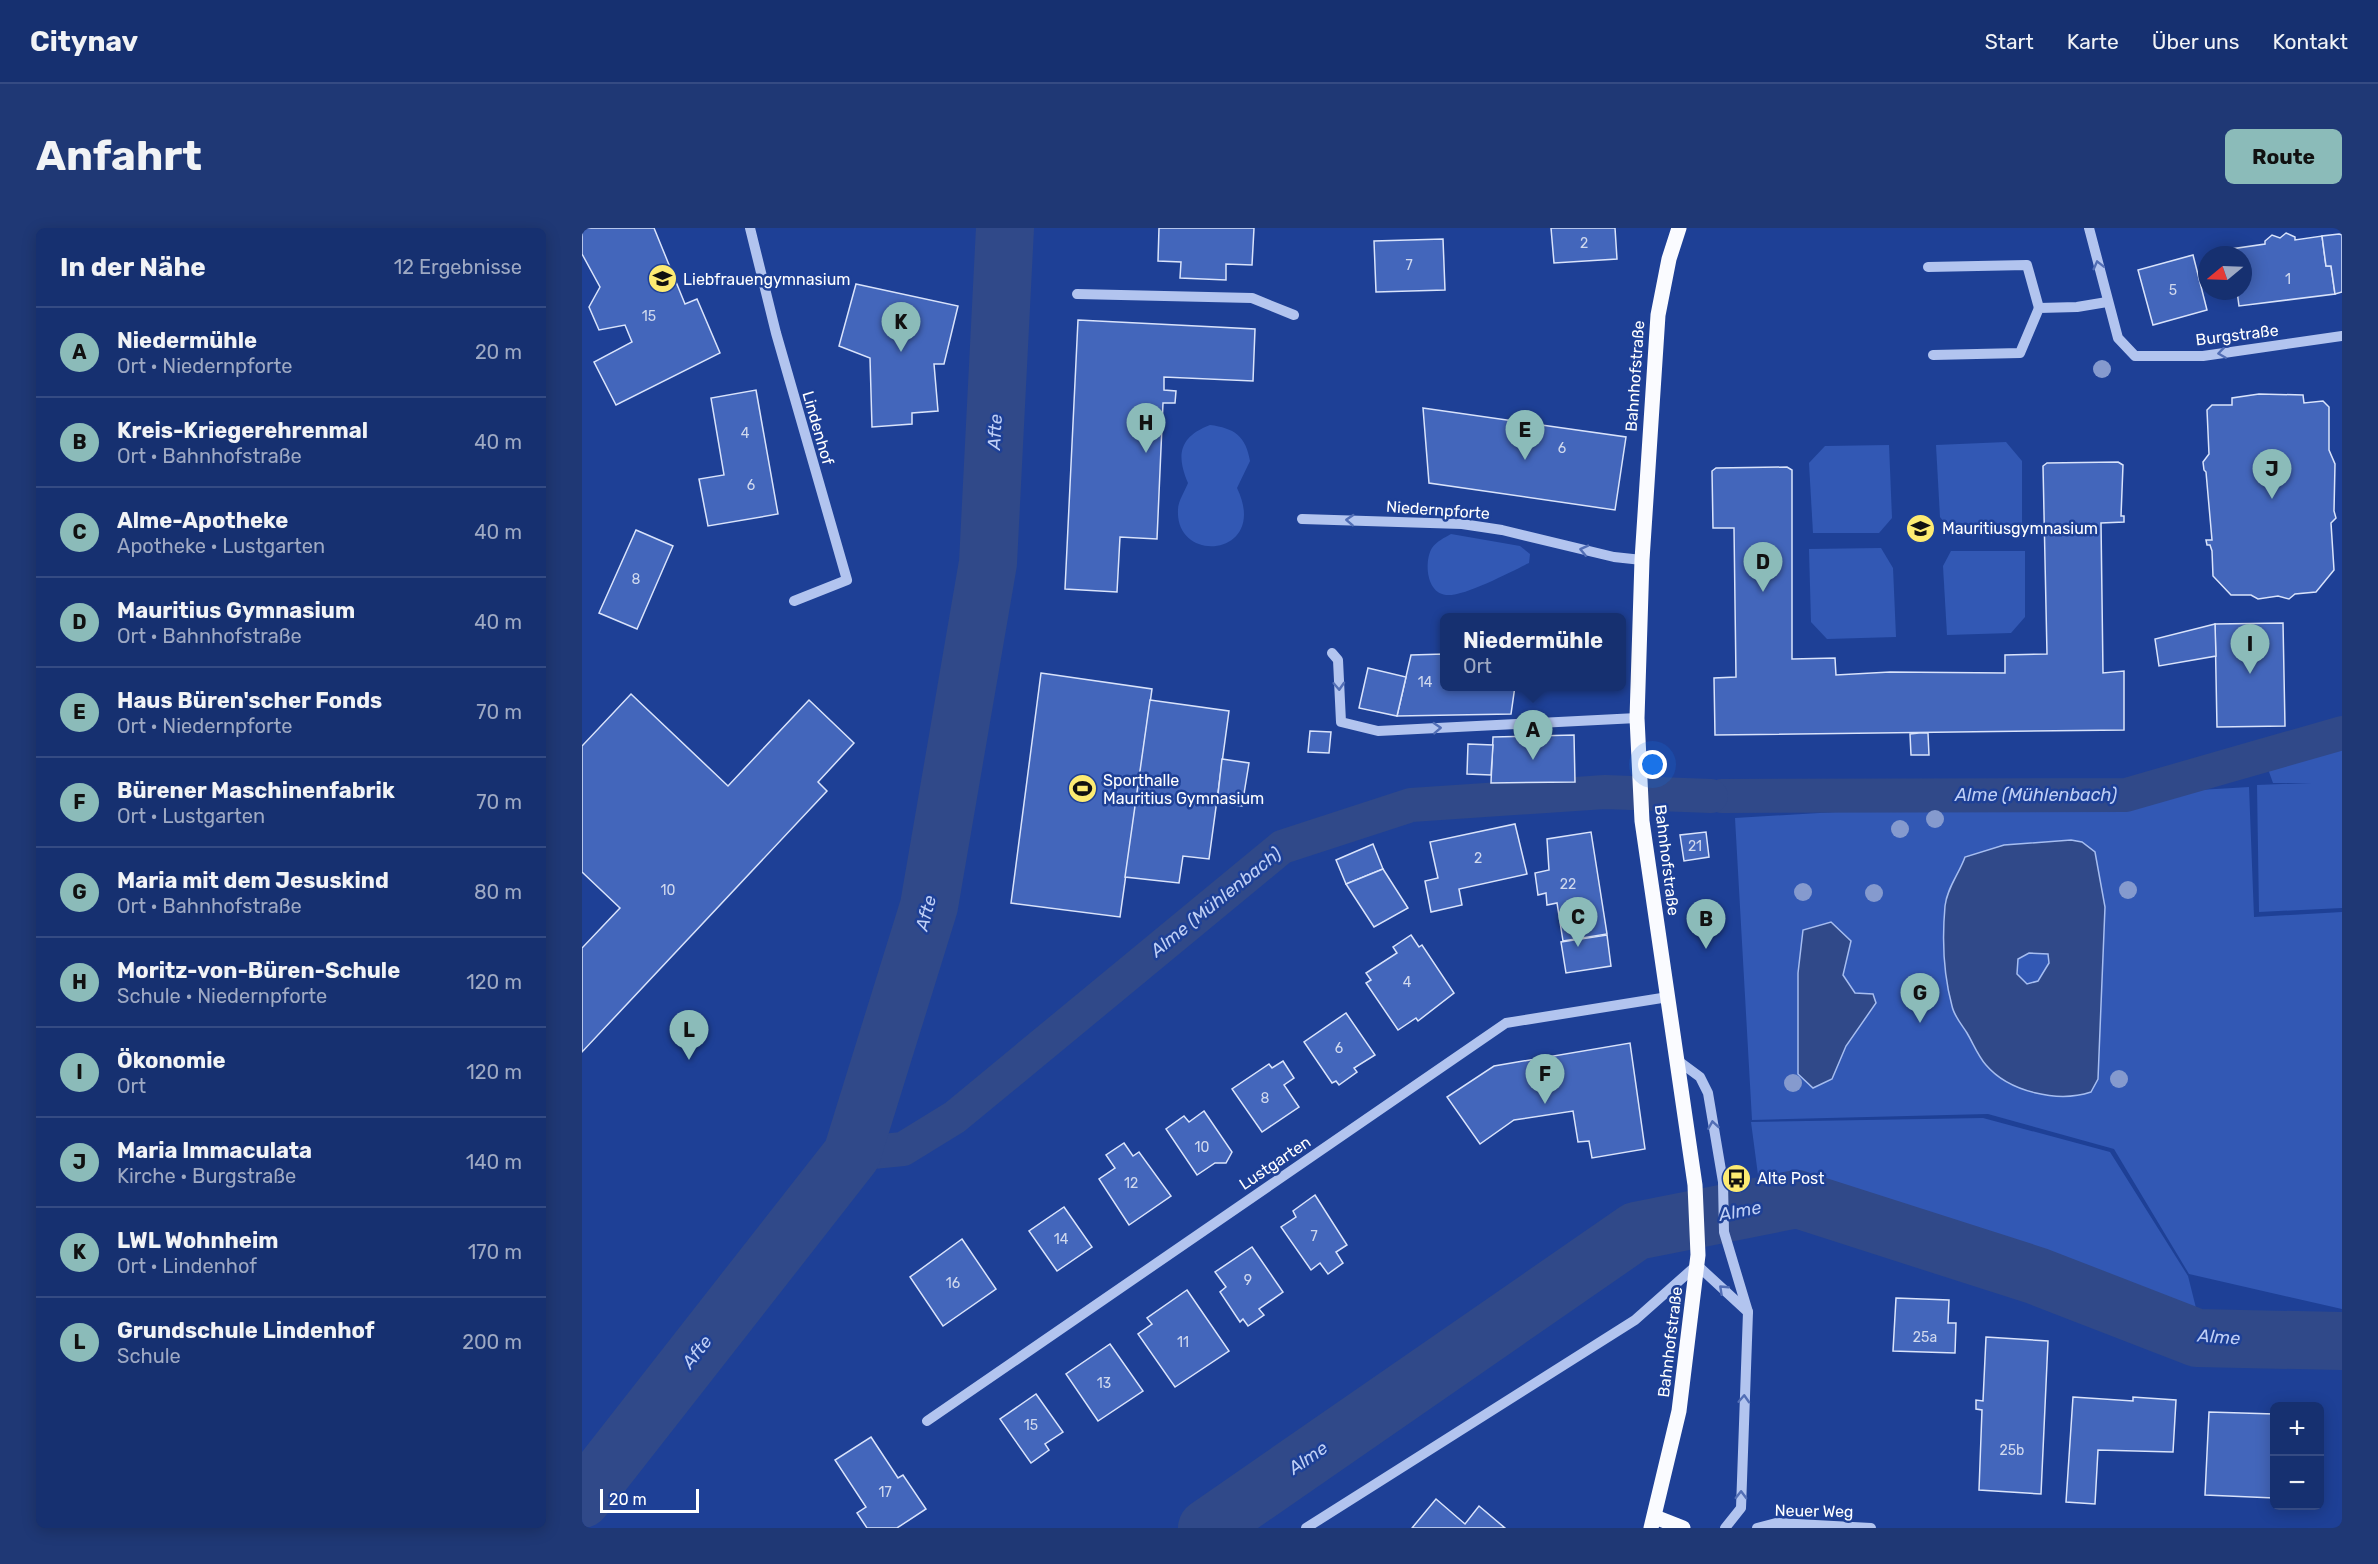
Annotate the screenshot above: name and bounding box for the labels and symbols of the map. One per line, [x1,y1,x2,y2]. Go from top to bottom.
house number: 2 [1580,235,1588,252]
north arrow [2198,246,2252,300]
house number: 7 [1405,257,1413,274]
one-way arrow [2093,260,2105,271]
school or university icon: Liebfrauengymnasium [646,263,678,295]
place label: Liebfrauengymnasium [683,270,851,289]
house number: 1 [2285,271,2291,288]
house number: 5 [2169,282,2177,299]
pin: K [882,302,920,352]
house number: 15 [642,308,656,325]
street label: Bahnhofstraße [1622,320,1648,432]
street label: Burgstraße [2194,320,2280,350]
one-way arrow [2217,346,2226,359]
street label: Lindenhof [798,389,838,468]
pin: H [1126,404,1166,453]
pin: E [1506,410,1544,460]
water label: Afte [983,414,1007,451]
house number: 4 [741,425,750,442]
house number: 6 [1558,440,1566,457]
pin: J [2252,450,2292,499]
house number: 6 [747,477,755,494]
street label: Niedernpforte [1385,497,1491,523]
school or university icon: Mauritiusgymnasium [1905,512,1937,544]
one-way arrow [1346,513,1355,526]
place label: Mauritiusgymnasium [1942,519,2098,538]
pin: D [1744,542,1782,592]
one-way arrow [1579,545,1589,558]
house number: 8 [632,571,641,588]
pin: I [2230,624,2270,674]
house number: 14 [1418,674,1433,691]
one-way arrow [1333,682,1346,691]
pin: A [1514,710,1552,760]
one-way arrow [1432,722,1441,735]
your location [1638,750,1667,779]
place label: Sporthalle Mauritius Gymnasium [1103,771,1264,808]
sports icon: Sporthalle Mauritius Gymnasium [1066,773,1098,805]
water label: Alme (Mühlenbach) [1954,784,2117,806]
street label: Bahnhofstraße [1651,804,1683,917]
house number: 21 [1688,838,1702,855]
water label: Alme (Mühlenbach) [1145,842,1286,962]
house number: 2 [1474,850,1482,867]
house number: 22 [1560,876,1576,893]
house number: 10 [661,882,676,899]
water label: Afte [911,893,941,934]
pin: C [1558,898,1598,947]
pin: B [1686,900,1726,949]
house number: 4 [1403,974,1412,991]
pin: G [1900,974,1940,1023]
pin: L [670,1010,708,1060]
house number: 6 [1335,1040,1343,1057]
pin: F [1526,1054,1564,1104]
house number: 8 [1261,1090,1270,1107]
one-way arrow [1708,1120,1720,1129]
street label: Lustgarten [1236,1132,1314,1194]
house number: 10 [1195,1139,1210,1156]
bus stop icon: Alte Post [1720,1162,1752,1194]
place label: Alte Post [1757,1169,1825,1188]
house number: 12 [1124,1175,1138,1192]
water label: Alme [1716,1196,1763,1226]
house number: 7 [1310,1228,1318,1245]
house number: 14 [1054,1231,1069,1248]
house number: 9 [1244,1272,1252,1289]
house number: 16 [946,1275,960,1292]
street label: Bahnhofstraße [1654,1285,1686,1398]
one-way arrow [1719,1285,1730,1296]
water label: Alme [2196,1324,2241,1349]
house number: 25a [1913,1329,1937,1346]
water label: Afte [677,1331,717,1374]
house number: 11 [1177,1334,1189,1351]
house number: 13 [1097,1375,1111,1392]
one-way arrow [1738,1395,1751,1404]
house number: 15 [1024,1417,1038,1434]
water label: Alme [1283,1437,1332,1480]
house number: 25b [2000,1442,2024,1459]
house number: 17 [878,1484,892,1501]
scale bar [600,1486,699,1514]
one-way arrow [1735,1491,1747,1500]
street label: Neuer Weg [1774,1501,1854,1521]

